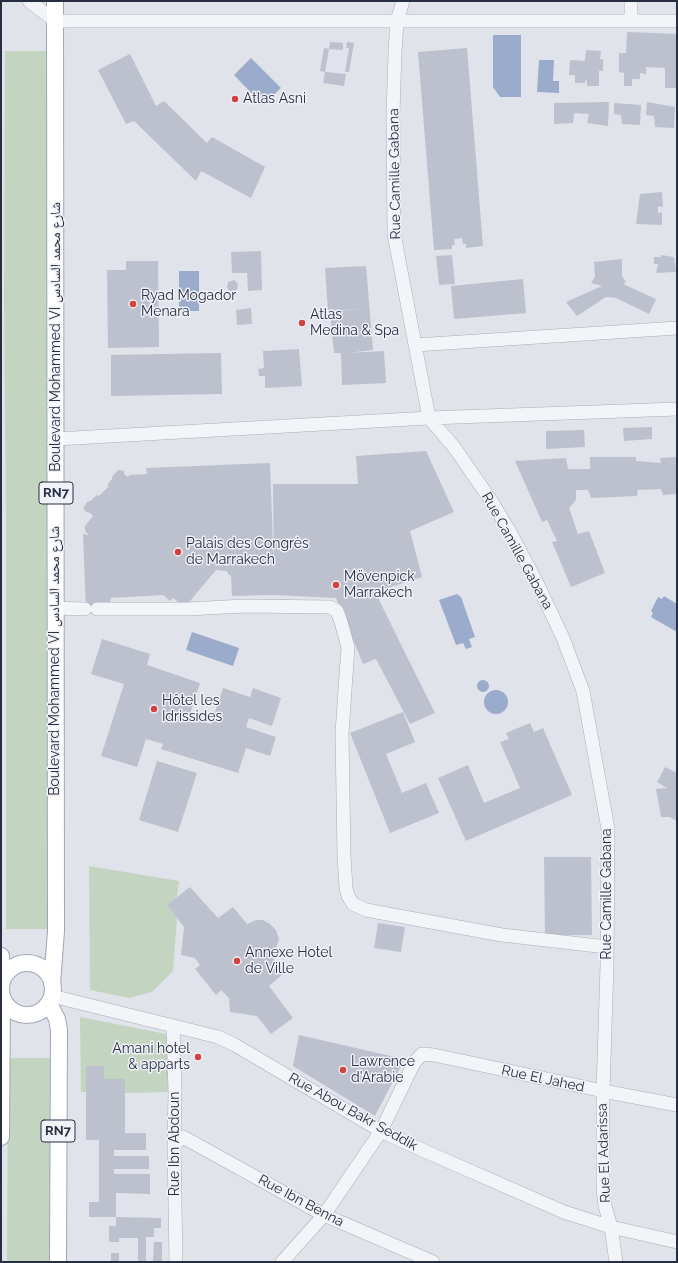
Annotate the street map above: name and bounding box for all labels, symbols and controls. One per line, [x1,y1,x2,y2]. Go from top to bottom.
place label: Atlas Asni [243,91,306,107]
marker: Atlas Asni [230,94,240,104]
street label: Rue Camille Gabana [385,108,405,240]
street label: Boulevard Mohammed VI شارع محمد السادس [48,202,64,472]
place label: Ryad Mogador Menara [141,288,236,320]
marker: Ryad Mogador Menara [128,299,138,309]
place label: Atlas Medina & Spa [310,307,399,340]
marker: Atlas Medina & Spa [297,318,307,328]
road number: RN7 [39,482,73,504]
street label: Rue Camille Gabana [478,489,556,613]
street label: Boulevard Mohammed VI شارع محمد السادس [47,526,63,796]
place label: Palais des Congrès de Marrakech [186,536,309,568]
marker: Palais des Congrès de Marrakech [173,547,183,557]
place label: Mövenpick Marrakech [344,569,415,602]
marker: Mövenpick Marrakech [331,580,341,590]
place label: Hôtel les Idrissides [162,693,222,726]
marker: Hôtel les Idrissides [149,704,159,714]
street label: Rue Camille Gabana [599,828,615,960]
place label: Annexe Hotel de Ville [245,945,332,978]
marker: Annexe Hotel de Ville [232,956,242,966]
place label: Amani hotel & apparts [112,1041,190,1074]
marker: Amani hotel & apparts [193,1052,203,1062]
place label: Lawrence d'Arabie [351,1054,415,1086]
street label: Rue El Jahed [500,1062,586,1096]
marker: Lawrence d'Arabie [338,1065,348,1075]
street label: Rue Abou Bakr Seddik [286,1070,420,1154]
street label: Rue Ibn Abdoun [167,1092,183,1196]
street label: Rue El Adarissa [594,1103,614,1203]
road number: RN7 [41,1120,75,1142]
street label: Rue Ibn Benna [255,1171,347,1231]

